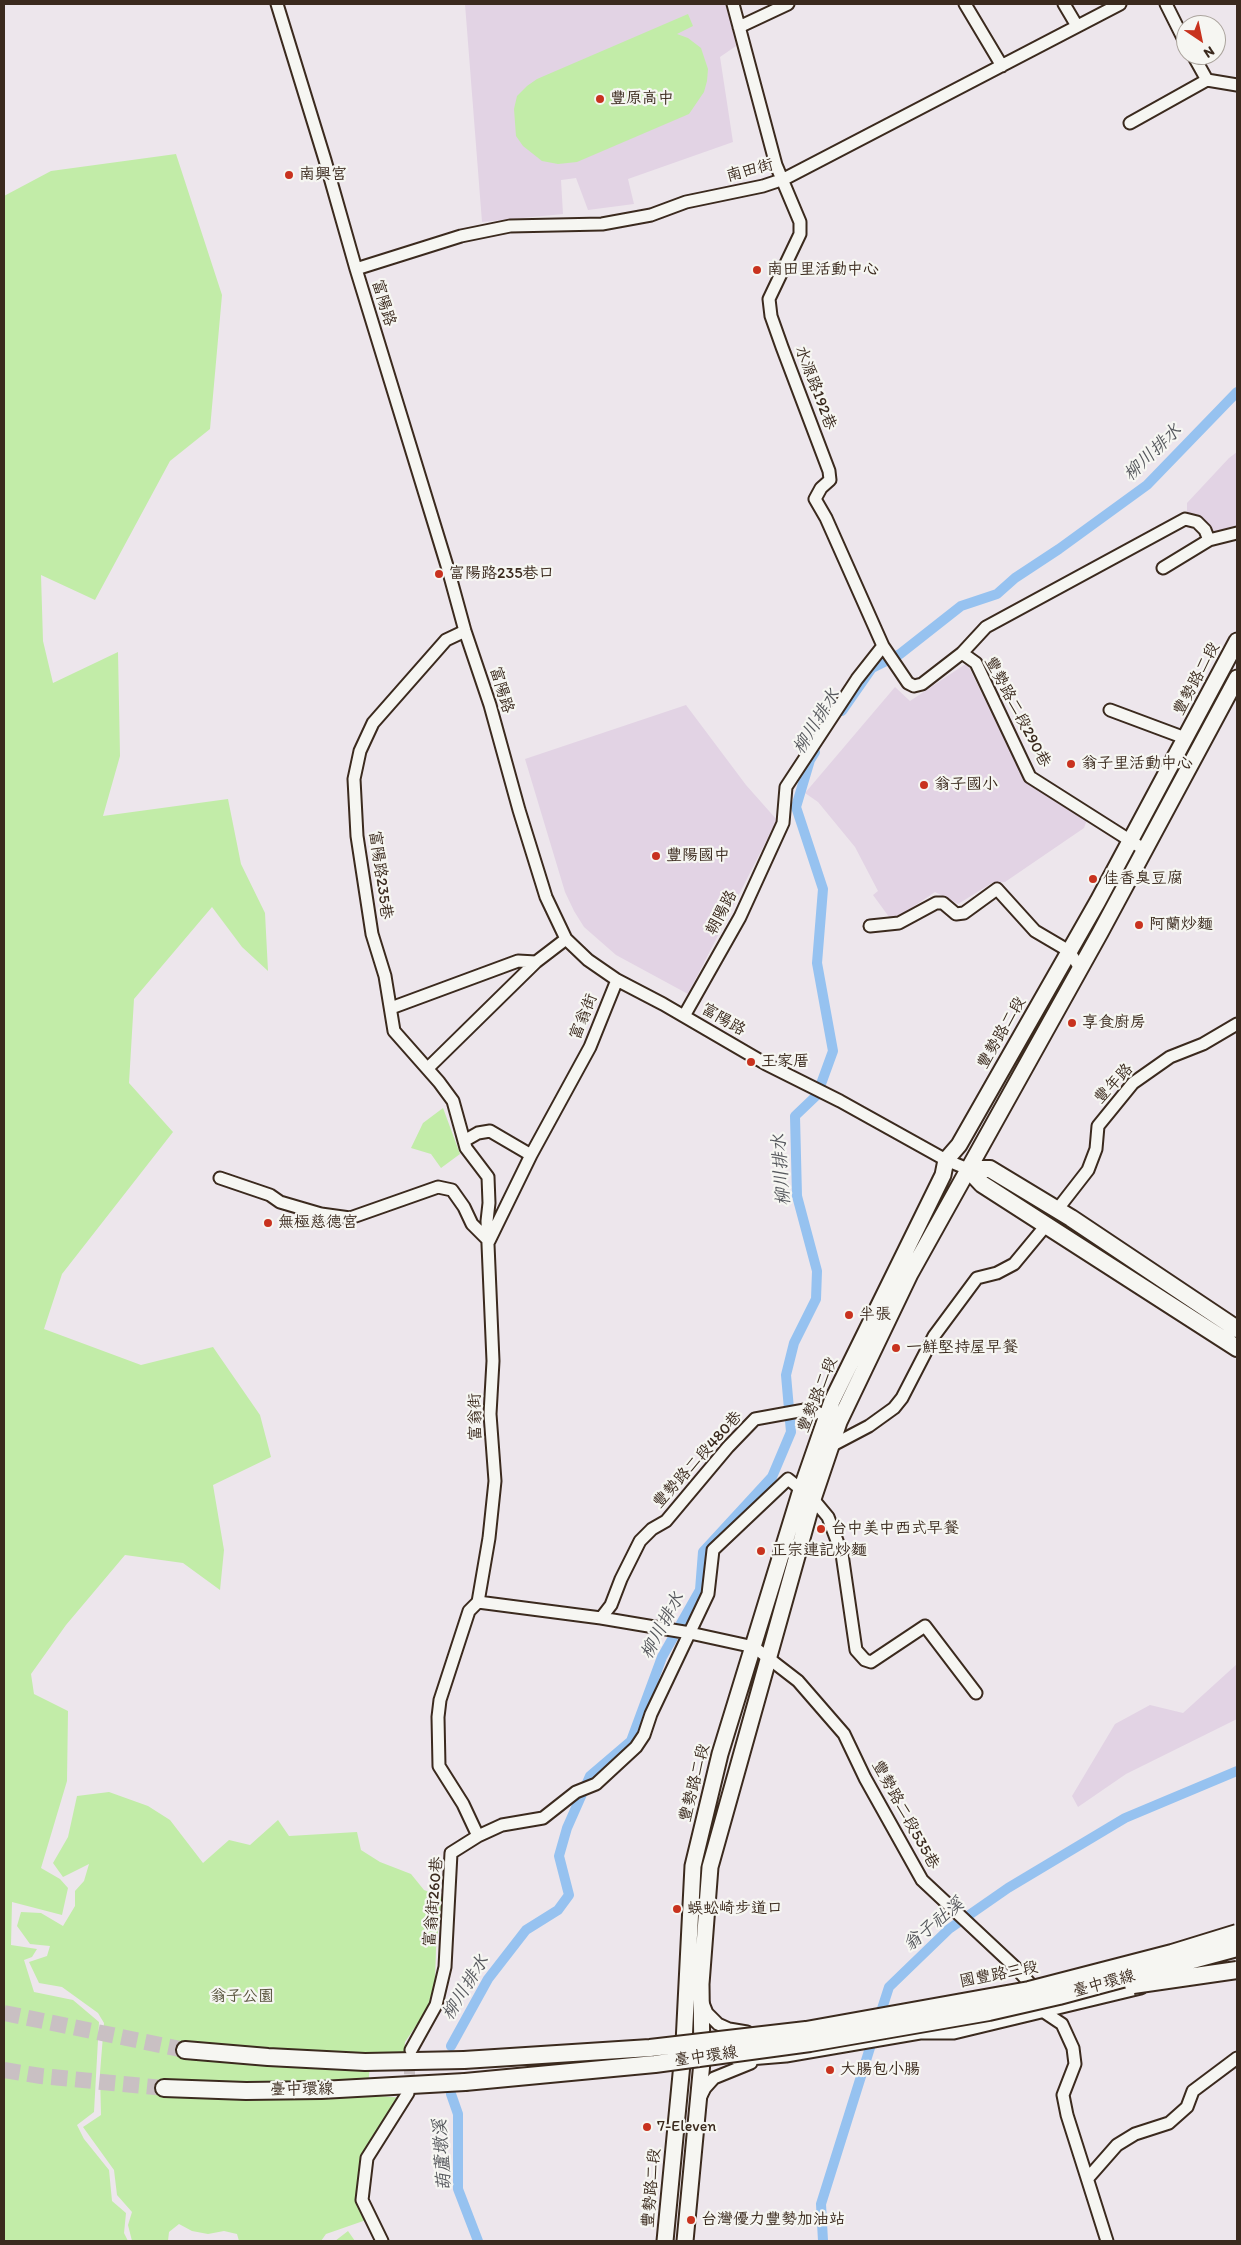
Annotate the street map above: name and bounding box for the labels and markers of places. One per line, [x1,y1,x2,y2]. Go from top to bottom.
place label: 豐原高中 [610,89,674,109]
marker: 豐原高中 [594,93,606,105]
place label: 南興宮 [299,165,347,185]
marker: 南興宮 [283,169,295,181]
place label: 南田里活動中心 [767,260,879,280]
marker: 南田里活動中心 [751,264,763,276]
place label: 富陽路235巷口 [449,564,555,584]
marker: 富陽路235巷口 [433,568,445,580]
place label: 翁子里活動中心 [1081,754,1193,774]
marker: 翁子里活動中心 [1065,758,1077,770]
place label: 翁子國小 [934,775,998,795]
marker: 翁子國小 [918,779,930,791]
place label: 豐陽國中 [666,846,730,866]
marker: 豐陽國中 [650,850,662,862]
place label: 佳香臭豆腐 [1103,869,1183,889]
marker: 佳香臭豆腐 [1087,873,1099,885]
place label: 阿蘭炒麵 [1149,915,1213,935]
marker: 阿蘭炒麵 [1133,919,1145,931]
place label: 享食廚房 [1082,1013,1146,1033]
marker: 享食廚房 [1066,1017,1078,1029]
place label: 王家厝 [761,1052,809,1072]
marker: 王家厝 [745,1056,757,1068]
place label: 無極慈德宮 [278,1213,358,1233]
marker: 無極慈德宮 [262,1217,274,1229]
place label: 半張 [859,1305,891,1325]
marker: 半張 [843,1309,855,1321]
place label: 一鮮堅持屋早餐 [906,1338,1018,1358]
marker: 一鮮堅持屋早餐 [890,1342,902,1354]
place label: 台中美中西式早餐 [831,1519,959,1539]
marker: 台中美中西式早餐 [815,1523,827,1535]
place label: 正宗連記炒麵 [771,1541,867,1561]
marker: 正宗連記炒麵 [755,1545,767,1557]
place label: 蜈蚣崎步道口 [687,1899,783,1919]
marker: 蜈蚣崎步道口 [671,1903,683,1915]
place label: 大腸包小腸 [840,2060,920,2080]
marker: 大腸包小腸 [824,2064,836,2076]
place label: 7-Eleven [657,2117,716,2137]
marker: 7-Eleven [641,2121,653,2133]
place label: 台灣優力豐勢加油站 [701,2210,845,2230]
marker: 台灣優力豐勢加油站 [685,2214,697,2226]

